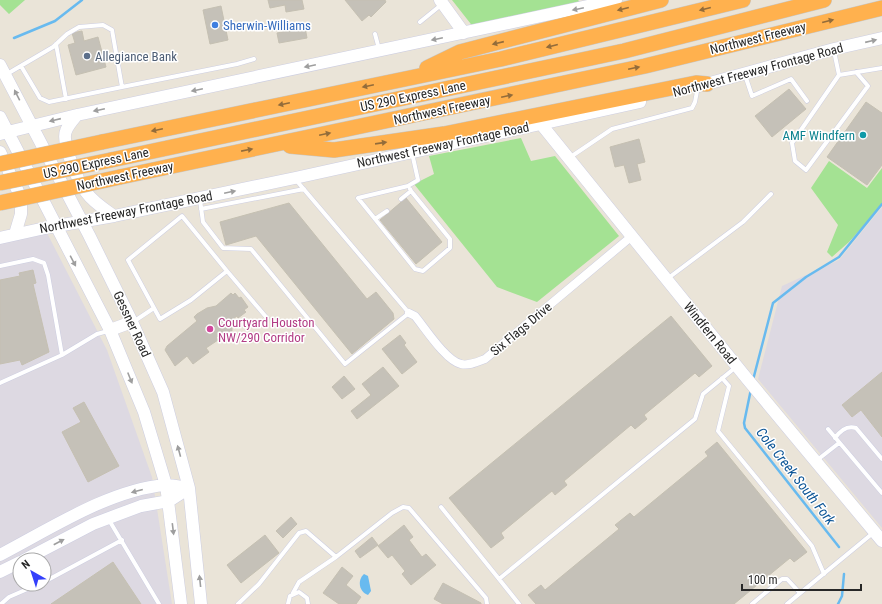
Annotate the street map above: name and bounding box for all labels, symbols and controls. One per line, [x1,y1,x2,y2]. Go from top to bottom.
one-way arrow [572,6,584,12]
one-way arrow [617,7,630,13]
one-way arrow [699,7,712,13]
place label: Sherwin-Williams [223,18,311,33]
one-way arrow [822,18,834,24]
street label: Northwest Freeway [708,19,808,57]
marker: Sherwin-Williams [210,20,220,30]
one-way arrow [431,36,443,42]
one-way arrow [865,37,877,43]
one-way arrow [492,40,504,46]
street label: Northwest Freeway Frontage Road [671,40,845,100]
one-way arrow [546,44,558,50]
place label: Allegiance Bank [95,49,177,64]
marker: Allegiance Bank [82,51,92,61]
one-way arrow [304,63,316,69]
one-way arrow [627,65,640,71]
street label: US 290 Express Lane [359,77,467,115]
one-way arrow [362,83,374,89]
one-way arrow [191,87,203,93]
one-way arrow [14,89,21,101]
street label: Northwest Freeway [392,92,492,128]
one-way arrow [500,93,513,99]
one-way arrow [278,101,290,107]
one-way arrow [93,108,106,114]
one-way arrow [49,118,61,124]
street label: Northwest Freeway Frontage Road [355,119,531,171]
one-way arrow [151,128,163,134]
place label: AMF Windfern [783,128,855,143]
marker: AMF Windfern [858,130,868,140]
one-way arrow [318,131,331,137]
one-way arrow [375,140,387,146]
street label: US 290 Express Lane [42,144,150,182]
one-way arrow [241,146,253,152]
street label: Northwest Freeway [75,158,175,194]
street label: Northwest Freeway Frontage Road [38,188,214,236]
one-way arrow [223,188,236,194]
one-way arrow [70,255,77,266]
street label: Gessner Road [110,289,154,359]
street label: Six Flags Drive [487,299,555,359]
street label: Windfern Road [681,299,739,367]
place label: Courtyard Houston NW/290 Corridor [218,315,314,345]
marker: Courtyard Houston NW/290 Corridor [205,324,215,334]
one-way arrow [127,372,133,384]
water label: Cole Creek South Fork [753,424,839,528]
one-way arrow [176,444,182,456]
one-way arrow [131,488,143,494]
one-way arrow [169,523,176,535]
one-way arrow [53,539,65,545]
north arrow [12,552,52,592]
text: N [19,557,33,572]
scale bar [742,566,861,592]
text: 100 m [748,573,778,587]
one-way arrow [197,575,203,587]

